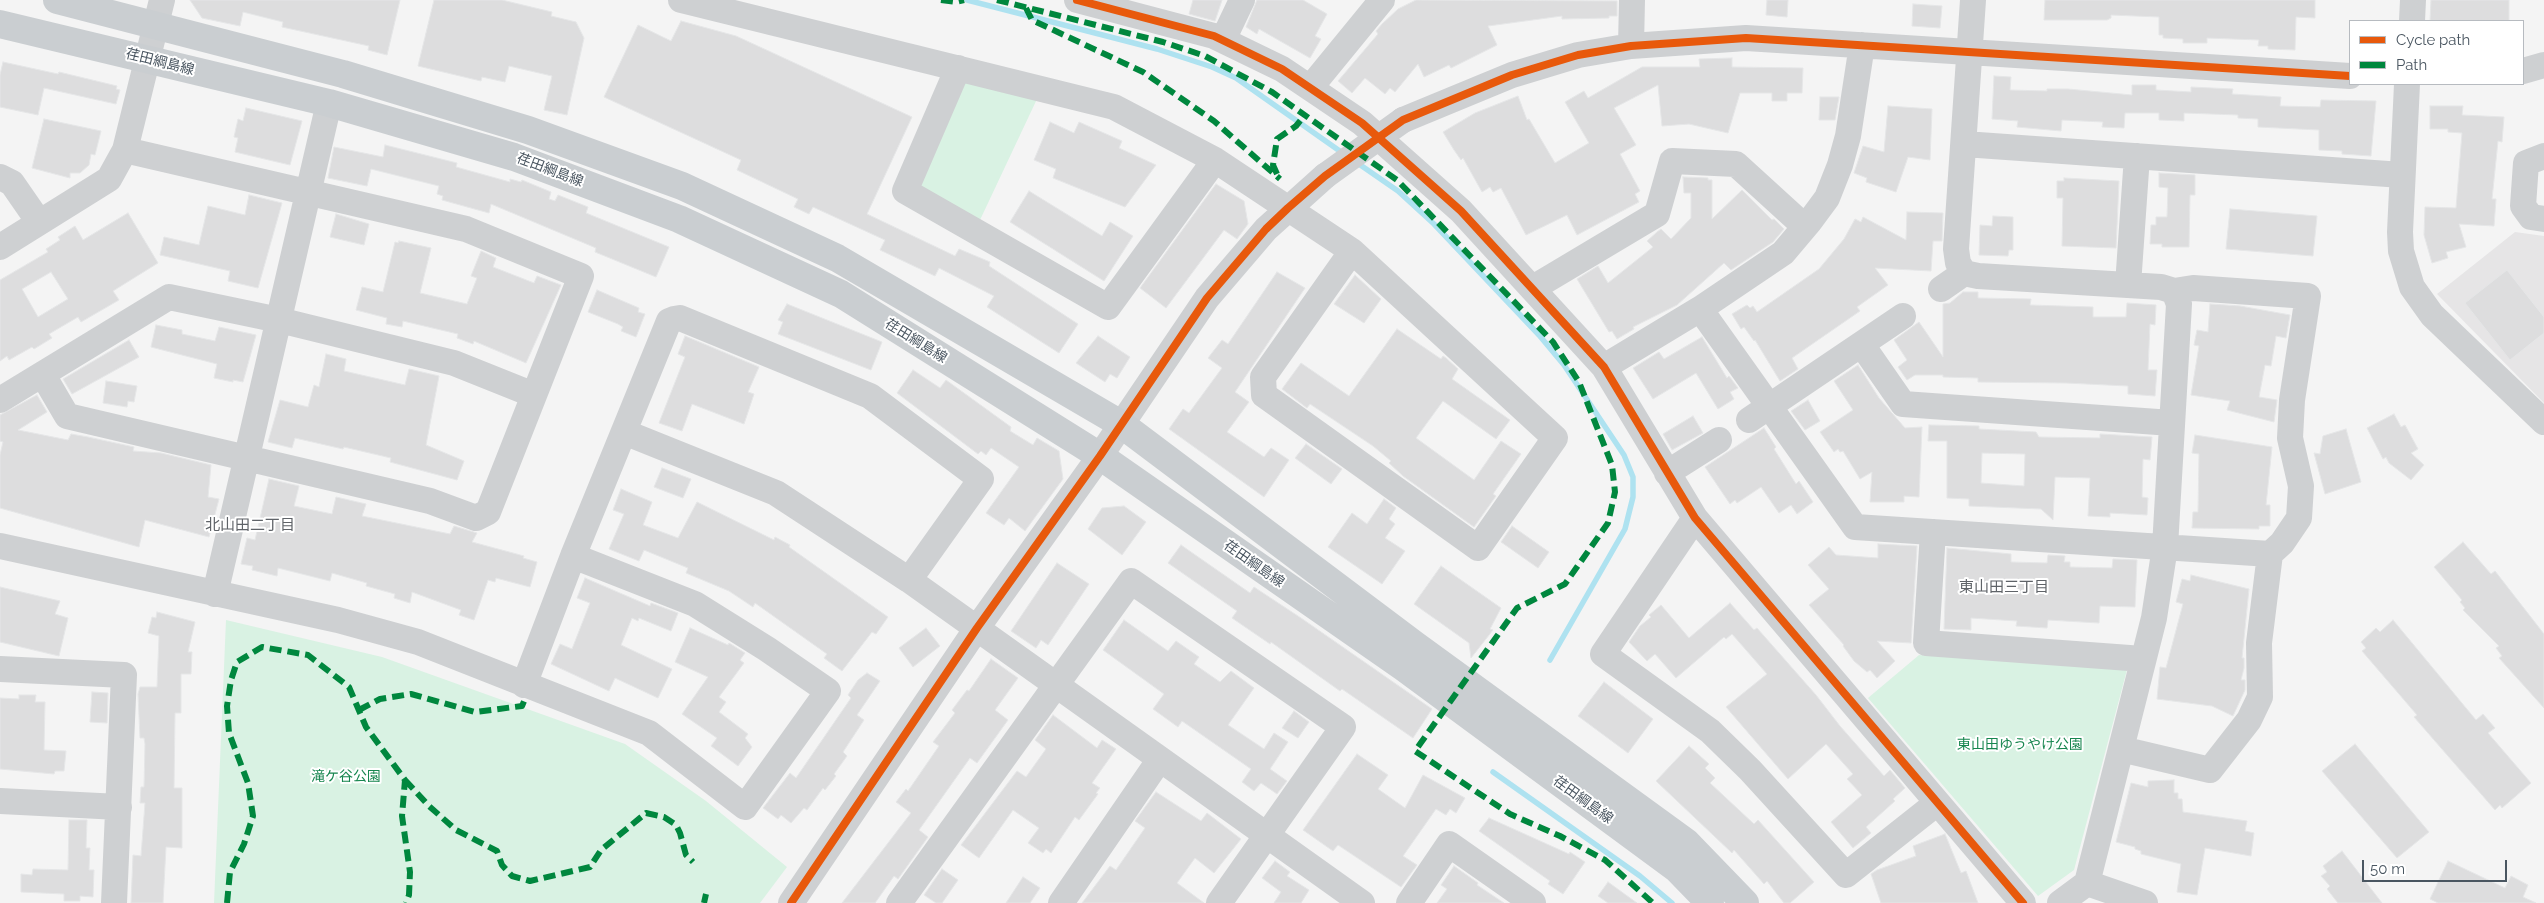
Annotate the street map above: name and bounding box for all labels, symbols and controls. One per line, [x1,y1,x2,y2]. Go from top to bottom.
legend [2349,20,2524,85]
text: Cycle path [2396,31,2470,49]
street label: 荏田綱島線 [124,45,196,79]
text: Path [2396,56,2427,74]
street label: 荏田綱島線 [514,150,586,190]
street label: 荏田綱島線 [882,315,950,367]
district label: 北山田二丁目 [205,516,295,534]
street label: 荏田綱島線 [1221,537,1287,591]
district label: 東山田三丁目 [1959,578,2049,596]
park label: 東山田ゆうやけ公園 [1957,737,2083,753]
park label: 滝ケ谷公園 [311,769,381,785]
street label: 荏田綱島線 [1550,773,1616,827]
scale bar [2364,850,2509,882]
text: 50 m [2370,860,2405,878]

